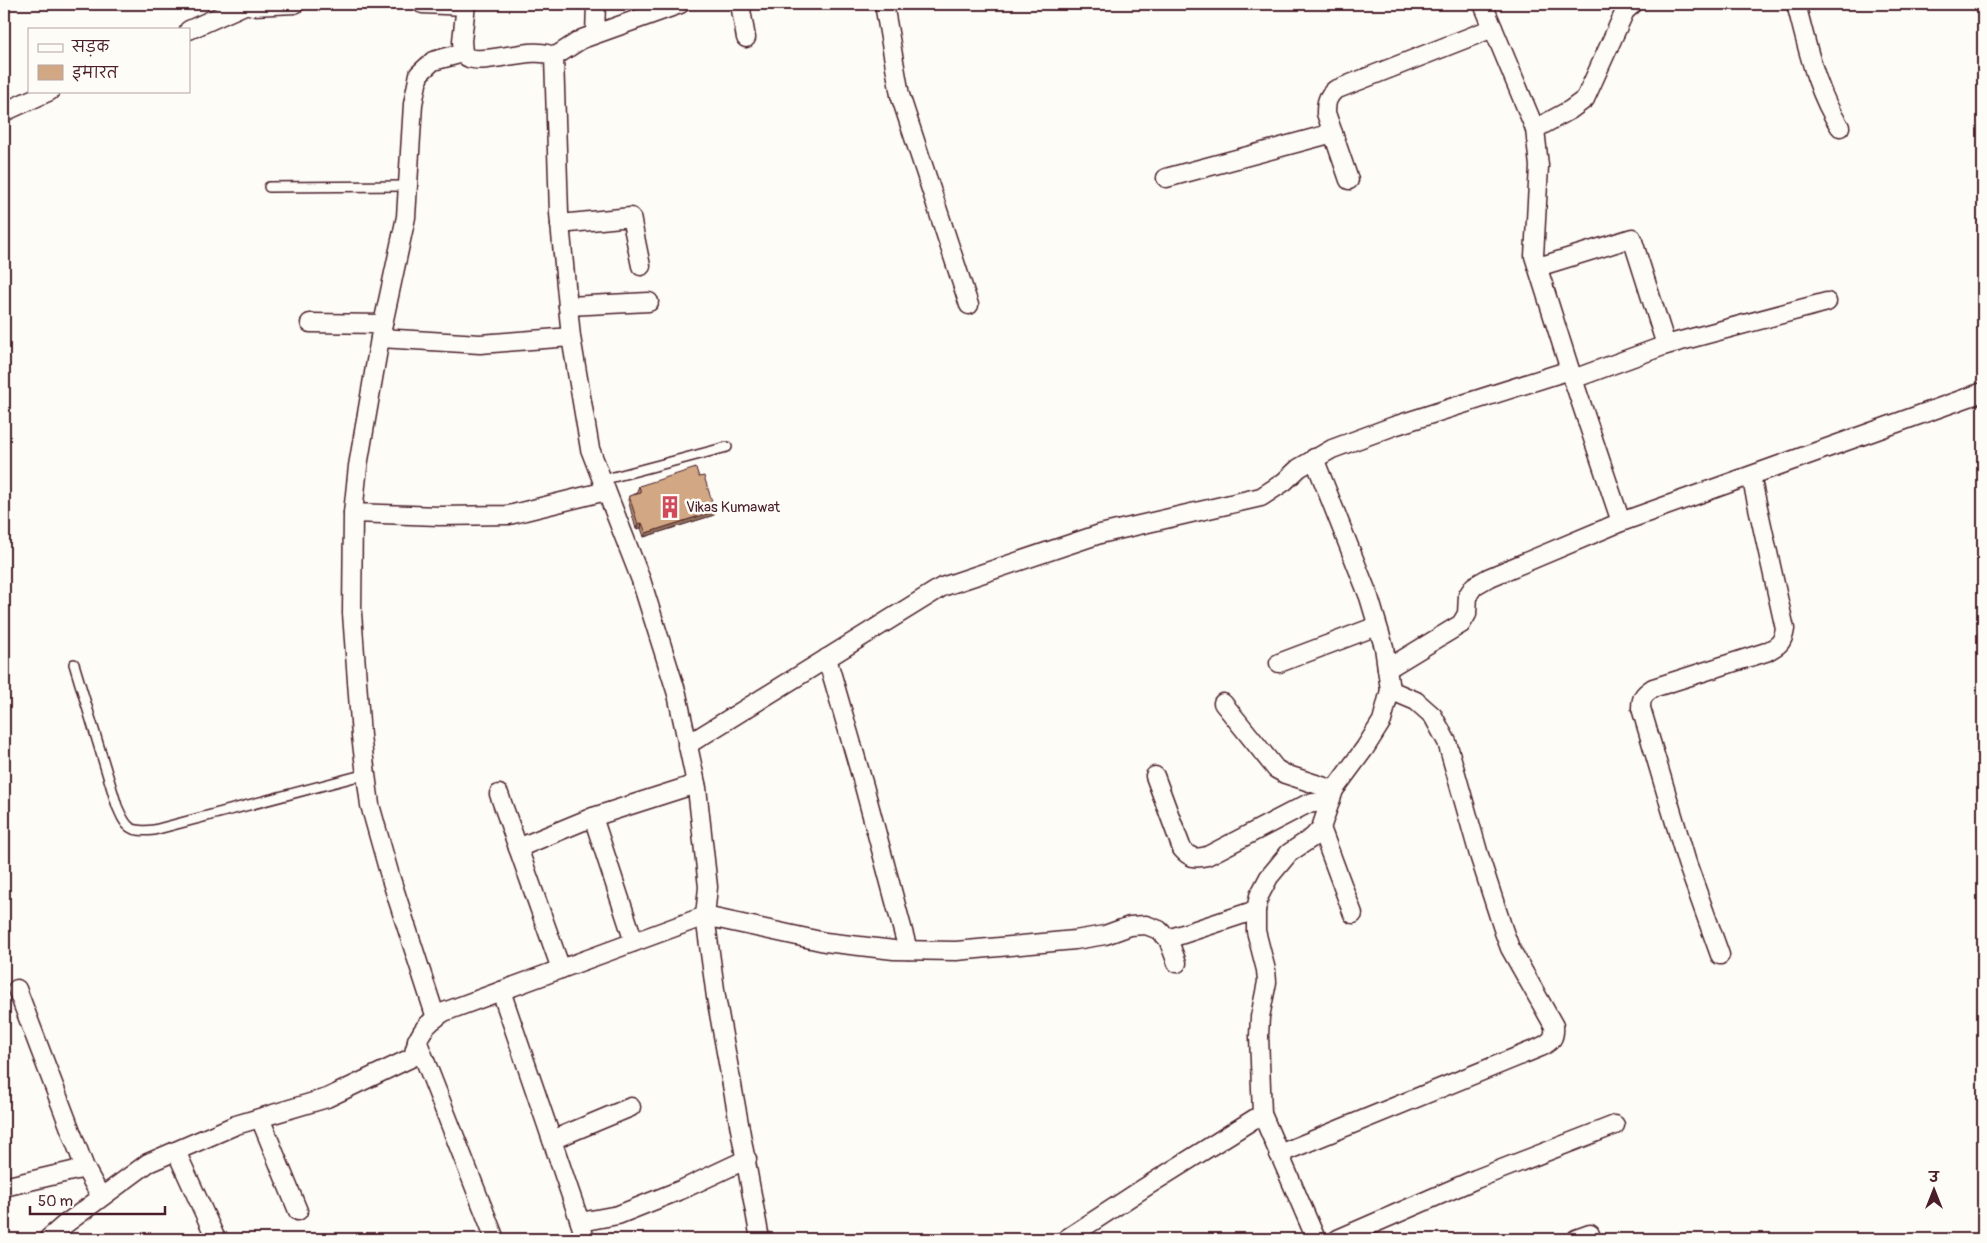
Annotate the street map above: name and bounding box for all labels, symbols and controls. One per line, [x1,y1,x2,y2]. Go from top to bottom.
legend [28,28,190,92]
text: सड़क [71,38,110,57]
text: इमारत [72,64,119,83]
building icon: Vikas Kumawat [657,494,683,520]
place label: Vikas Kumawat [686,498,781,517]
north arrow [1910,1166,1960,1216]
text: उ [1927,1169,1940,1186]
scale bar [30,1183,165,1215]
text: 50 m [38,1192,73,1211]

